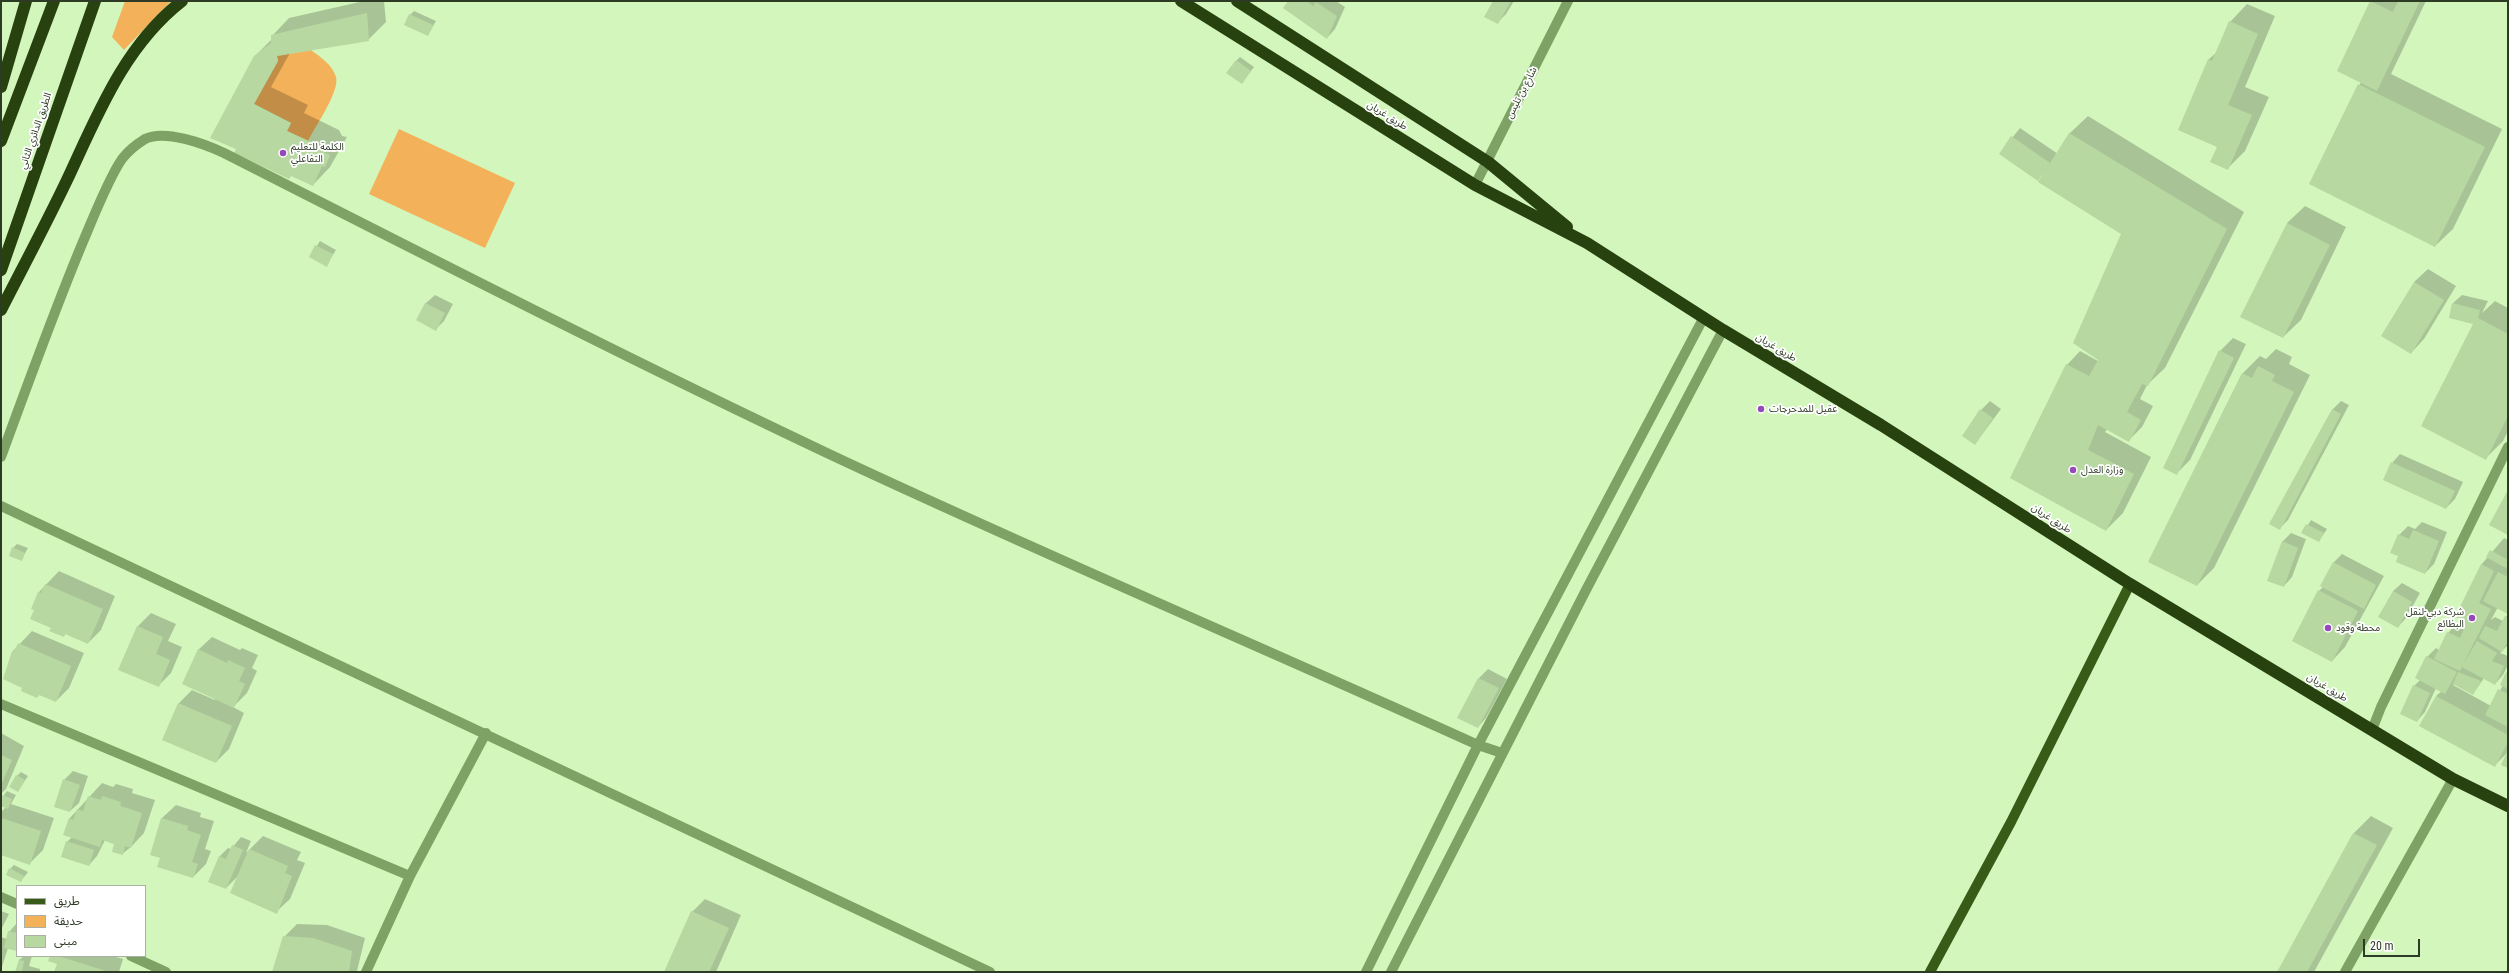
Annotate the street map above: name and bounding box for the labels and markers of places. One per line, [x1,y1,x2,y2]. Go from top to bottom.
place label: الكلمة للتعليم التفاعلي [291,141,344,164]
marker: الكلمة للتعليم التفاعلي [278,148,288,158]
place label: عقيل للمدحرجات [1769,403,1837,415]
marker: عقيل للمدحرجات [1756,404,1766,414]
place label: وزارة العدل [2081,464,2123,476]
marker: وزارة العدل [2068,465,2078,475]
place label: شركة دبي-لنقل البظائع [2406,606,2464,630]
marker: شركة دبي-لنقل البظائع [2467,613,2477,623]
place label: محطة وقود [2336,622,2380,634]
marker: محطة وقود [2323,623,2333,633]

